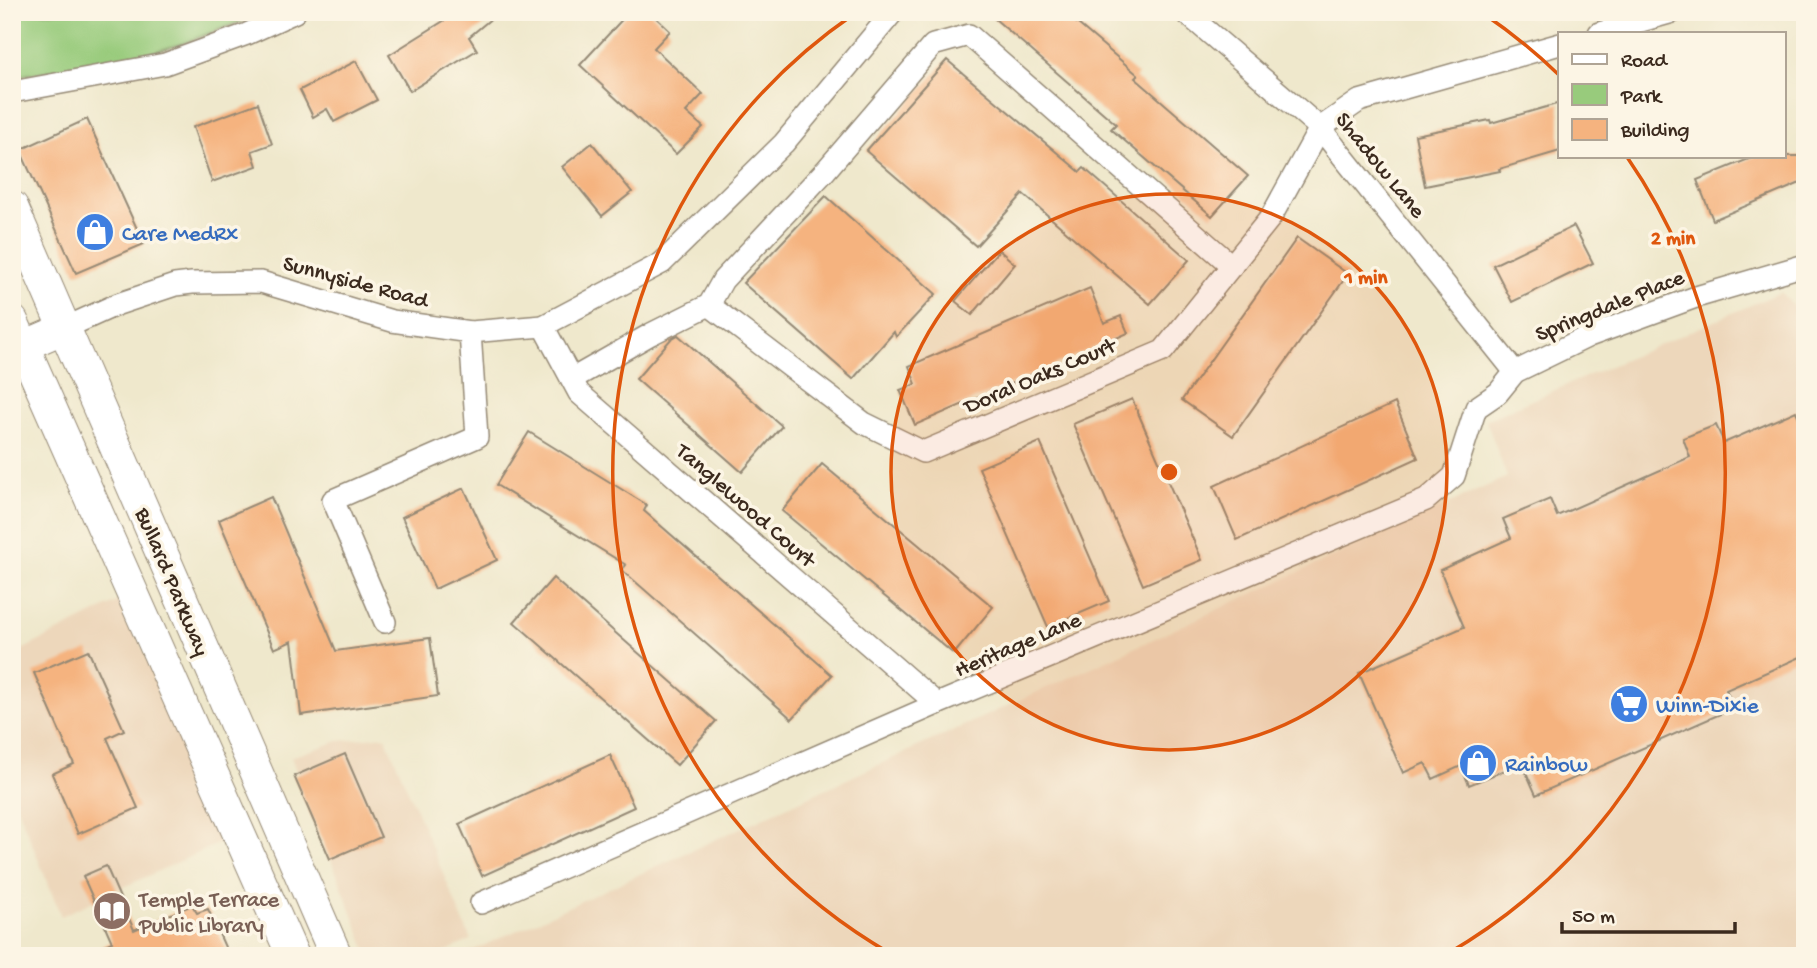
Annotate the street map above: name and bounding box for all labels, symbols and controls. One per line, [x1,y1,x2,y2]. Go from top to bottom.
legend [1558,32,1786,158]
text: Road [1621,50,1669,75]
text: Park [1620,86,1664,111]
street label: Shadow Lane [1328,108,1431,225]
text: Building [1620,120,1690,145]
shop icon: Care MedRx [74,211,116,253]
place label: Care MedRx [122,222,238,249]
text: 2 min [1651,228,1696,253]
street label: Sunnyside Road [280,251,432,316]
street label: Springdale Place [1532,265,1690,349]
text: 1 min [1344,267,1388,292]
street label: Doral Oaks Court [959,333,1122,422]
street label: Tanglewood Court [668,437,821,576]
centre of rings [1157,460,1181,484]
street label: Bullard Parkway [127,503,214,660]
street label: Heritage Lane [951,607,1087,685]
supermarket icon: Winn-Dixie [1608,683,1650,725]
place label: Winn-Dixie [1656,694,1760,721]
shop icon: Rainbow [1457,742,1499,784]
place label: Rainbow [1505,753,1588,780]
place label: Temple Terrace Public Library [137,888,280,941]
library icon: Temple Terrace Public Library [91,890,133,932]
scale bar [1562,891,1735,935]
text: 50 m [1572,906,1615,931]

